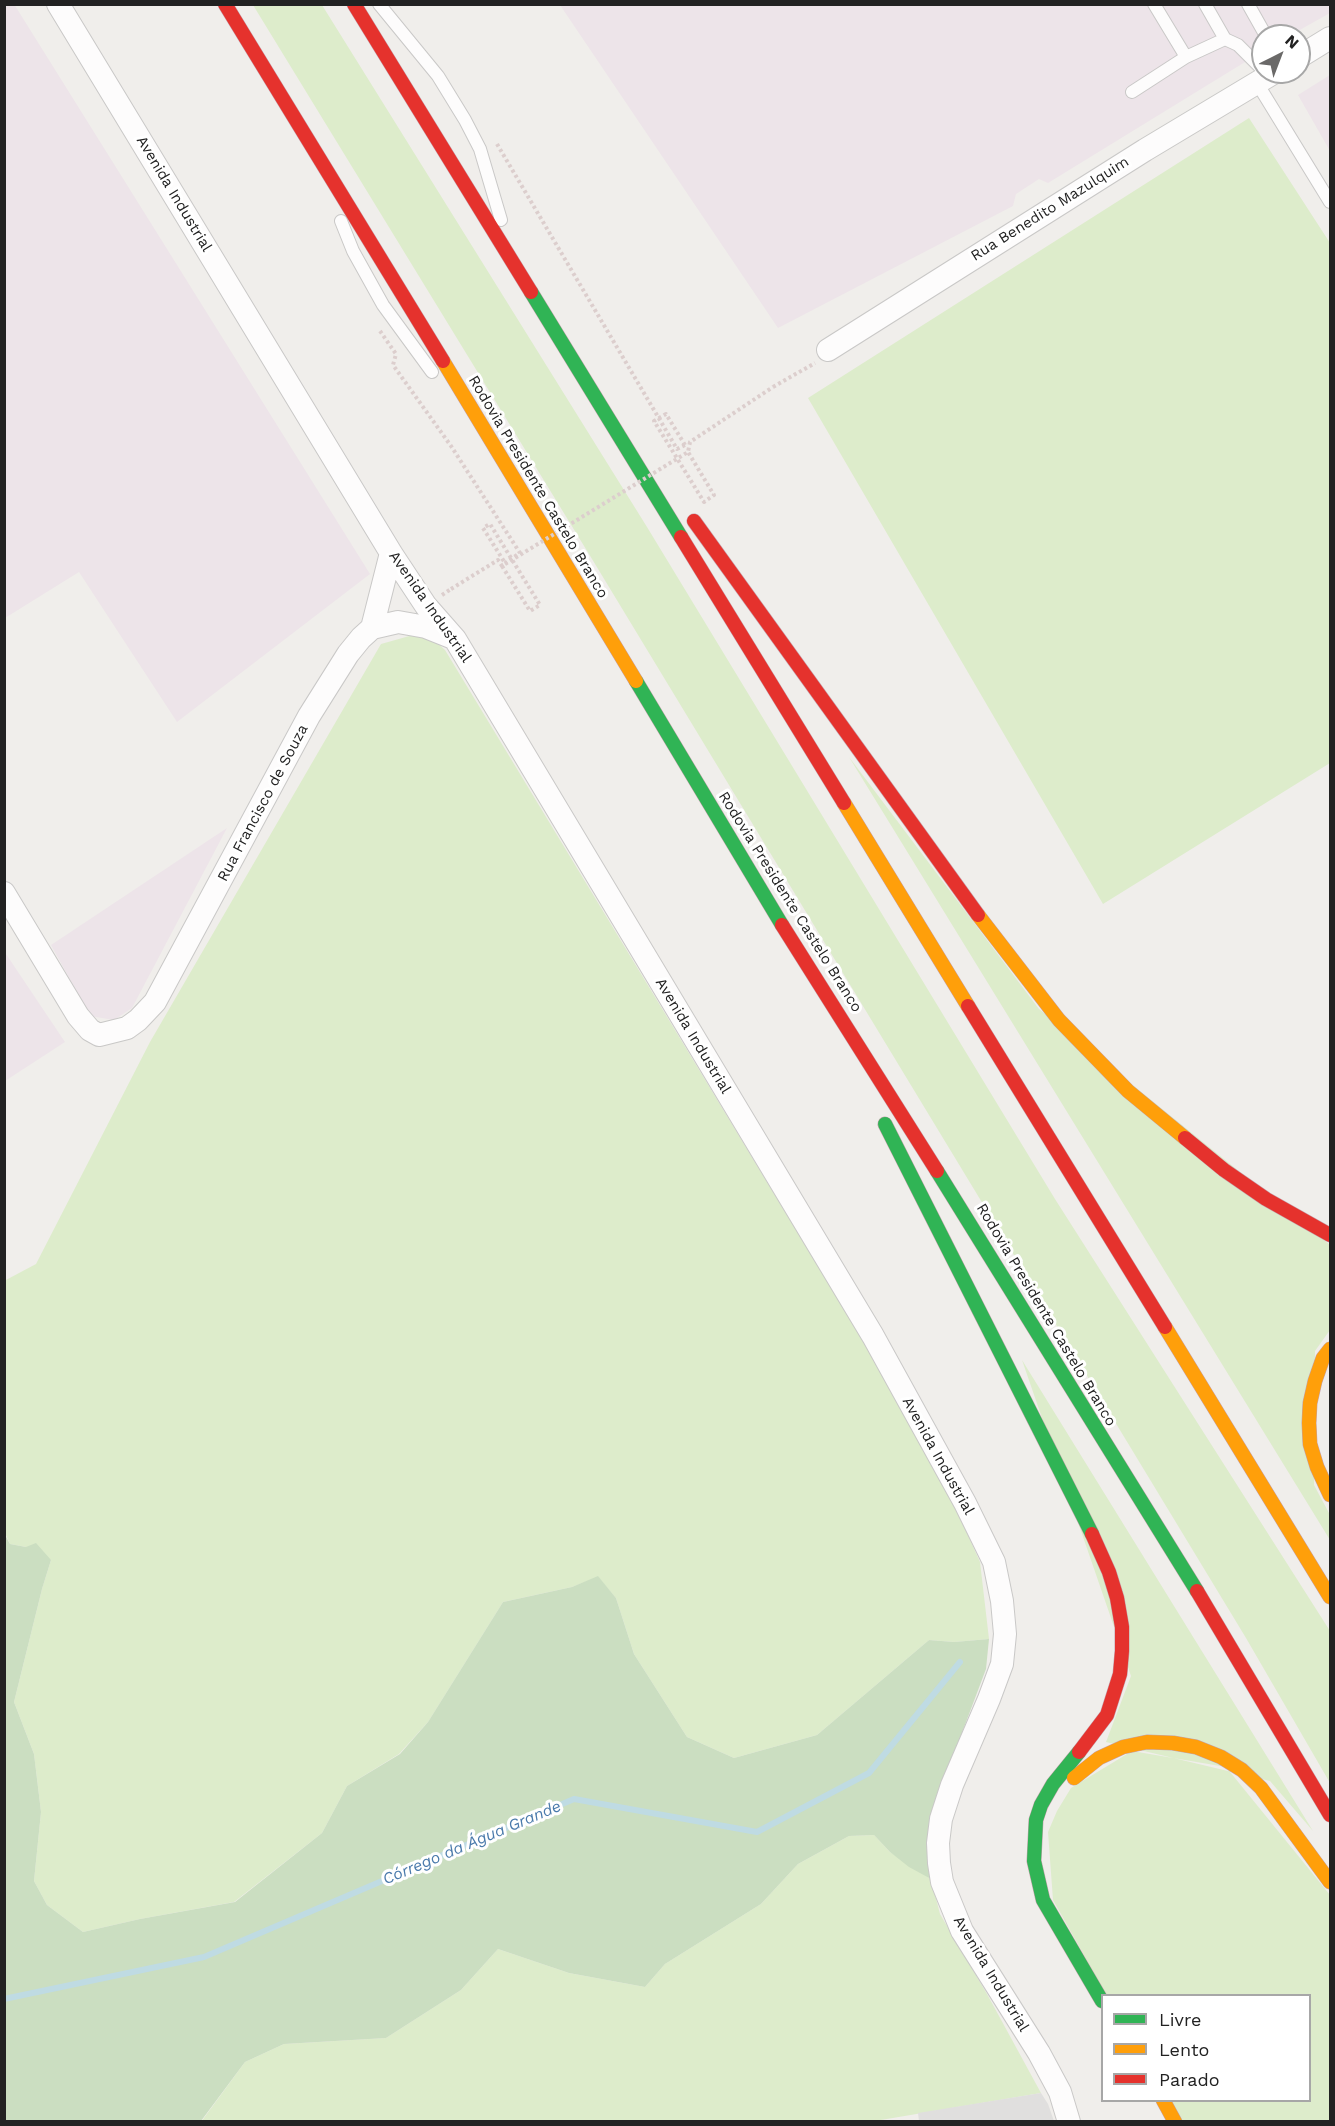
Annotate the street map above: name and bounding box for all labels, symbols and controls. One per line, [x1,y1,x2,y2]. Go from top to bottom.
north arrow [1251,24,1311,84]
text: N [1281,31,1303,53]
street label: Avenida Industrial [132,133,216,255]
street label: Rua Benedito Mazulquim [968,153,1132,265]
street label: Rodovia Presidente Castelo Branco [464,372,612,602]
street label: Avenida Industrial [385,548,475,666]
street label: Rua Francisco de Souza [214,721,312,885]
street label: Rodovia Presidente Castelo Branco [714,788,866,1016]
street label: Avenida Industrial [651,975,735,1097]
street label: Rodovia Presidente Castelo Branco [972,1200,1120,1430]
street label: Avenida Industrial [898,1394,978,1518]
water label: Córrego da Água Grande [380,1797,564,1889]
street label: Avenida Industrial [949,1913,1033,2035]
legend [1101,1994,1311,2102]
text: Livre [1159,2009,1201,2030]
text: Lento [1159,2039,1209,2060]
text: Parado [1159,2069,1220,2090]

